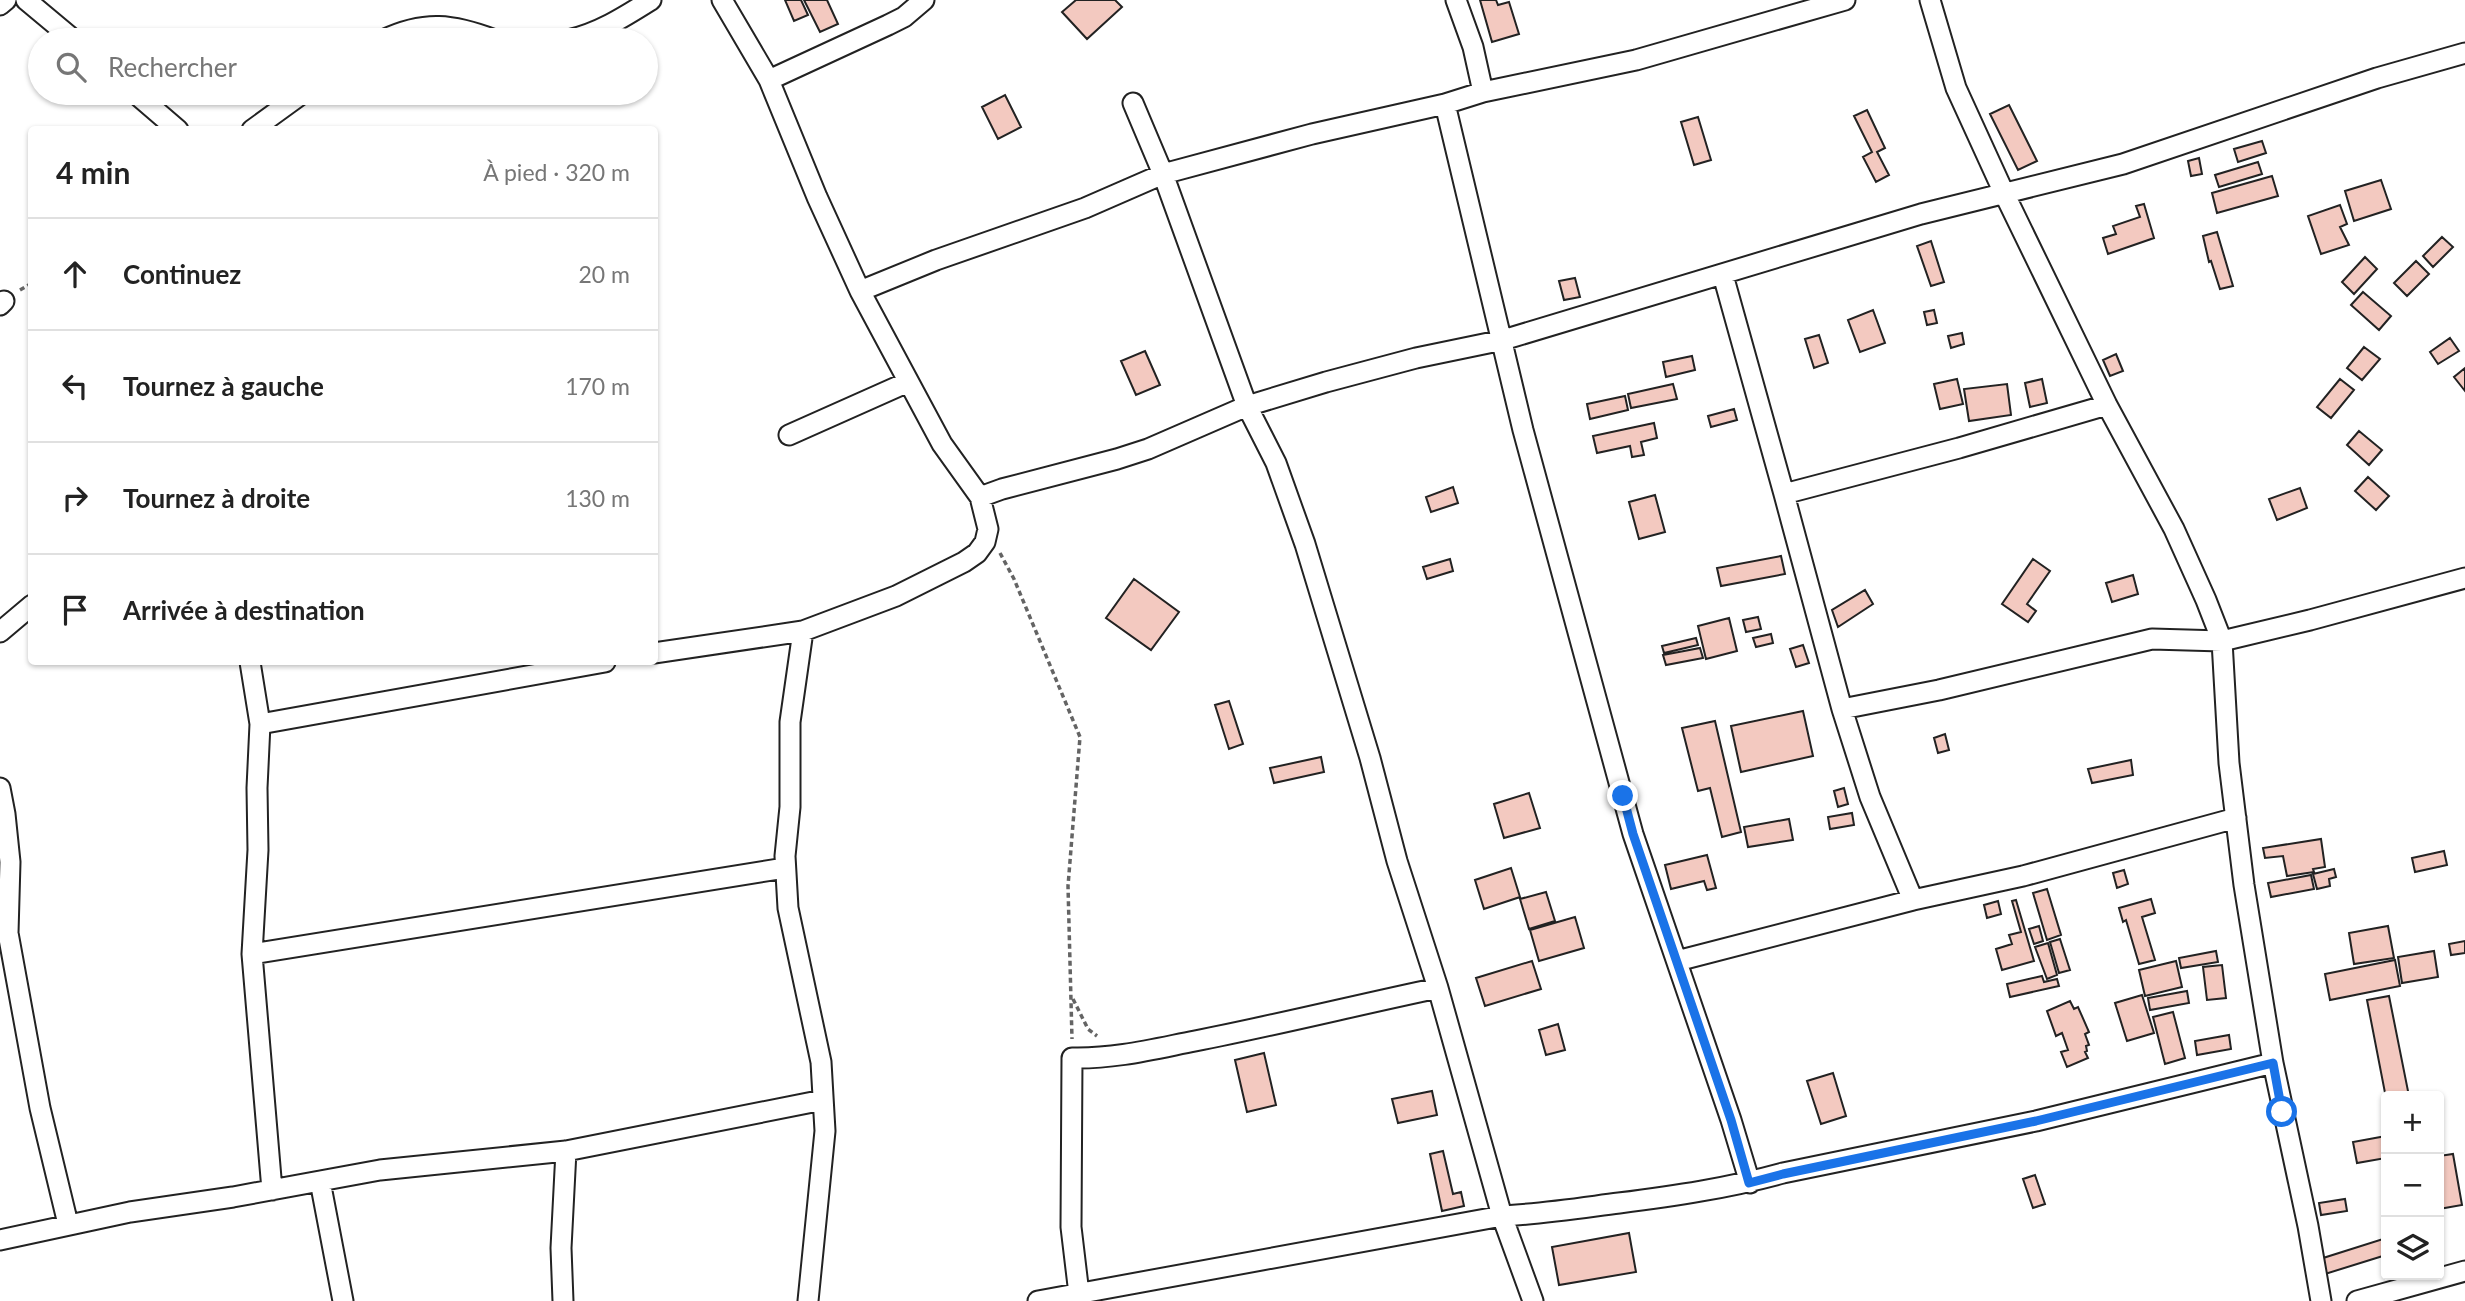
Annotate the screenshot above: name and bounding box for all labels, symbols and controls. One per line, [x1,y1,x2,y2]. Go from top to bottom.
search box [28,28,658,105]
icon: search [52,48,90,86]
text: Rechercher [108,51,237,83]
text: 4 min [56,154,130,190]
text: À pied · 320 m [483,158,630,186]
icon: ahead [56,255,94,293]
text: Continuez [123,258,241,290]
text: 20 m [579,260,630,288]
icon: left [56,367,94,405]
text: Tournez à gauche [123,370,324,402]
text: 170 m [565,372,630,400]
icon: right [56,479,94,517]
text: Tournez à droite [123,482,310,514]
text: 130 m [565,484,630,512]
icon: arrive [56,591,94,629]
text: Arrivée à destination [123,594,365,626]
route end [1607,780,1638,811]
map controls [2381,1091,2444,1280]
button: + [2381,1091,2444,1154]
route start [2266,1096,2297,1127]
button: − [2381,1154,2444,1217]
button: layers [2381,1217,2444,1280]

